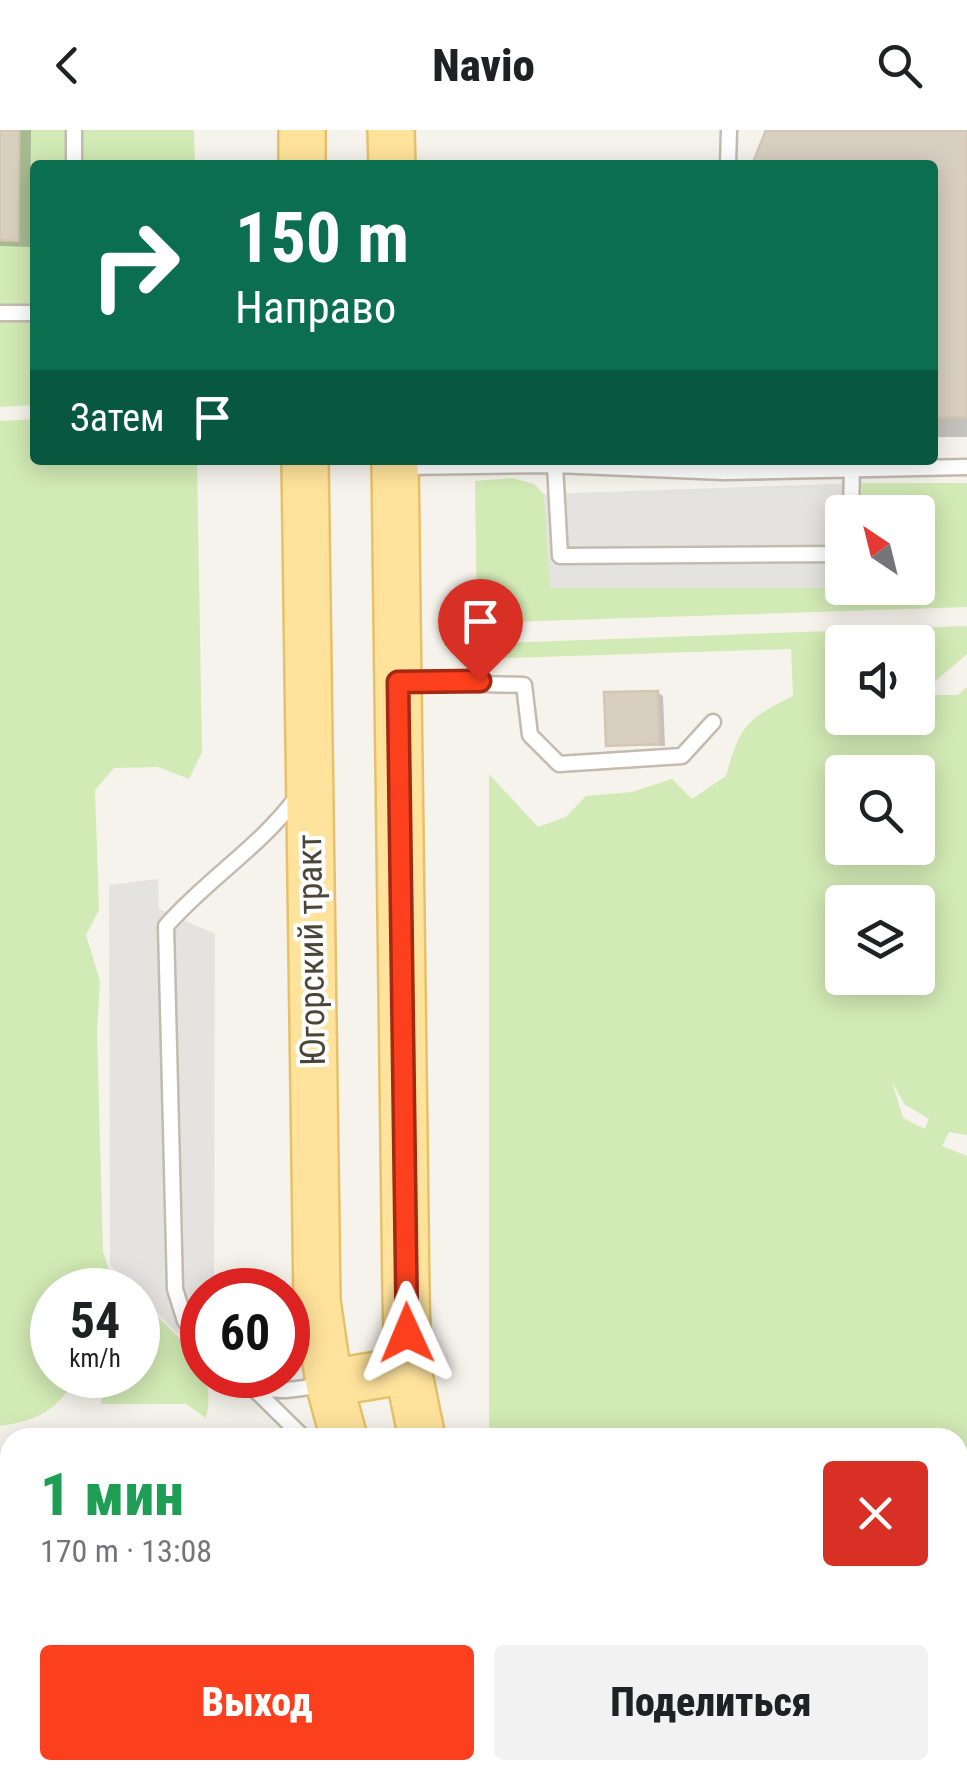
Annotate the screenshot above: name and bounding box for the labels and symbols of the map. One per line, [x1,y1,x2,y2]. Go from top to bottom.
north arrow [825,495,935,605]
pin [438,579,523,682]
street label: Югорский тракт [289,834,334,1066]
speed limit sign: 60 [180,1268,310,1398]
position arrow [355,1281,459,1385]

